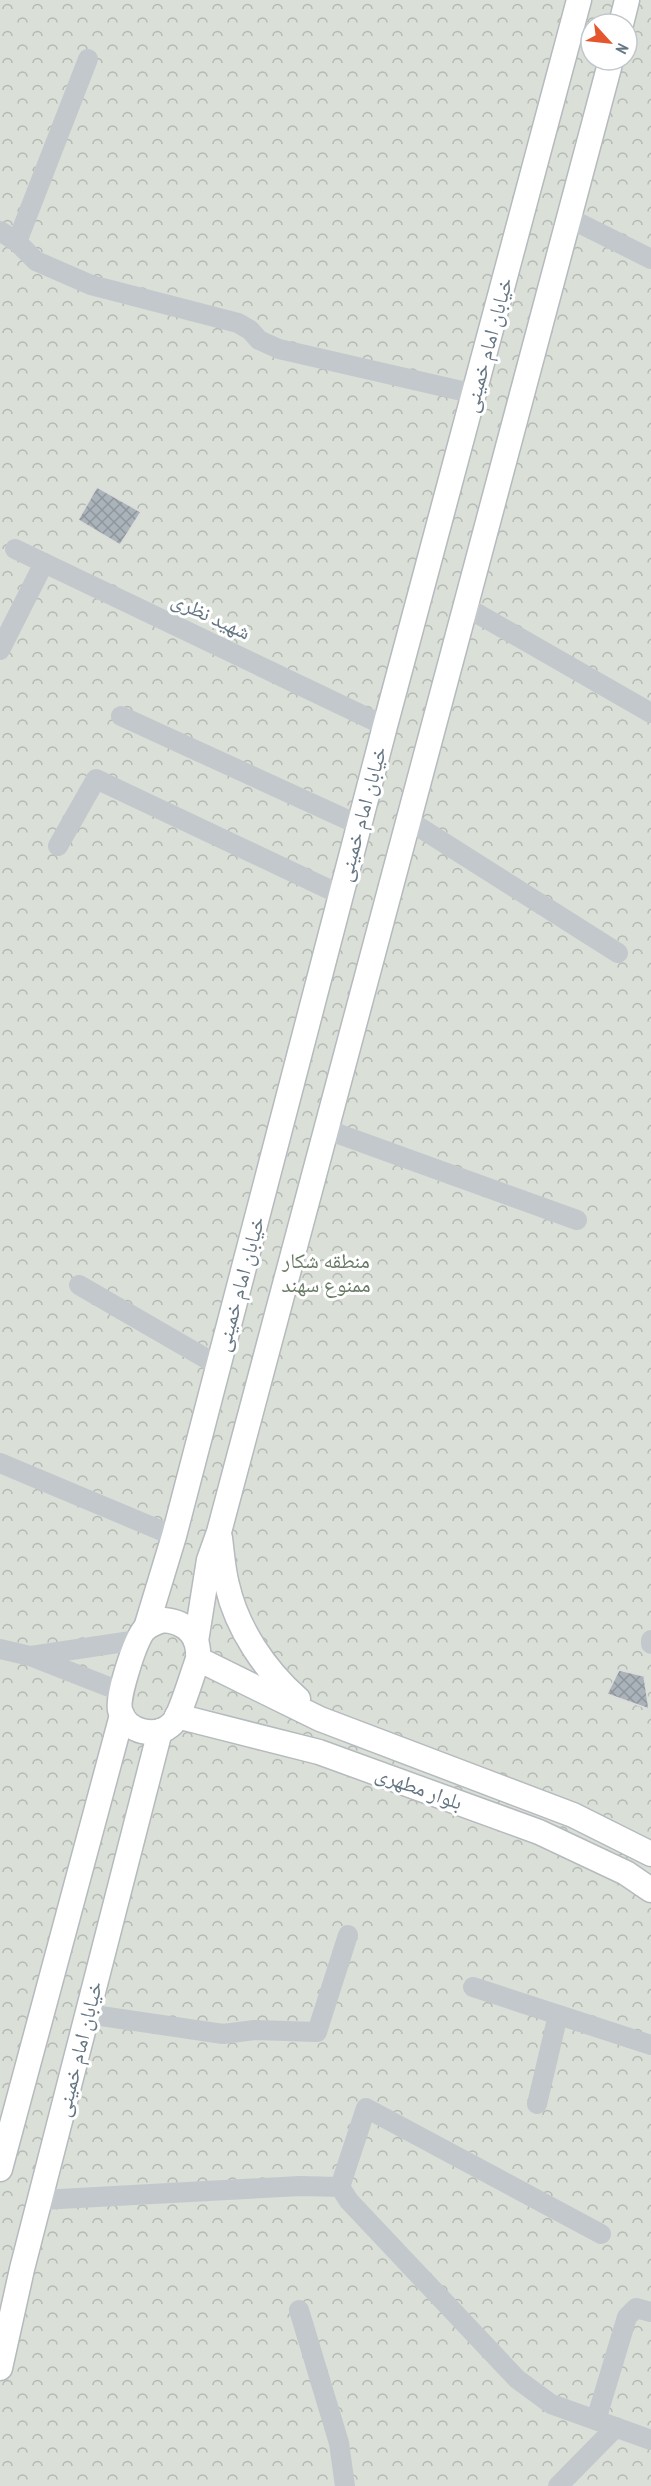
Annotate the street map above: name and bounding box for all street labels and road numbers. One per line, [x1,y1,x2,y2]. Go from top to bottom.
street label: خیابان امام خمینی [457,274,519,416]
street label: شهید نظری [167,586,255,646]
street label: خیابان امام خمینی [331,743,393,885]
street label: خیابان امام خمینی [209,1213,271,1355]
street label: بلوار مطهری [372,1759,466,1816]
street label: خیابان امام خمینی [49,1978,109,2120]

